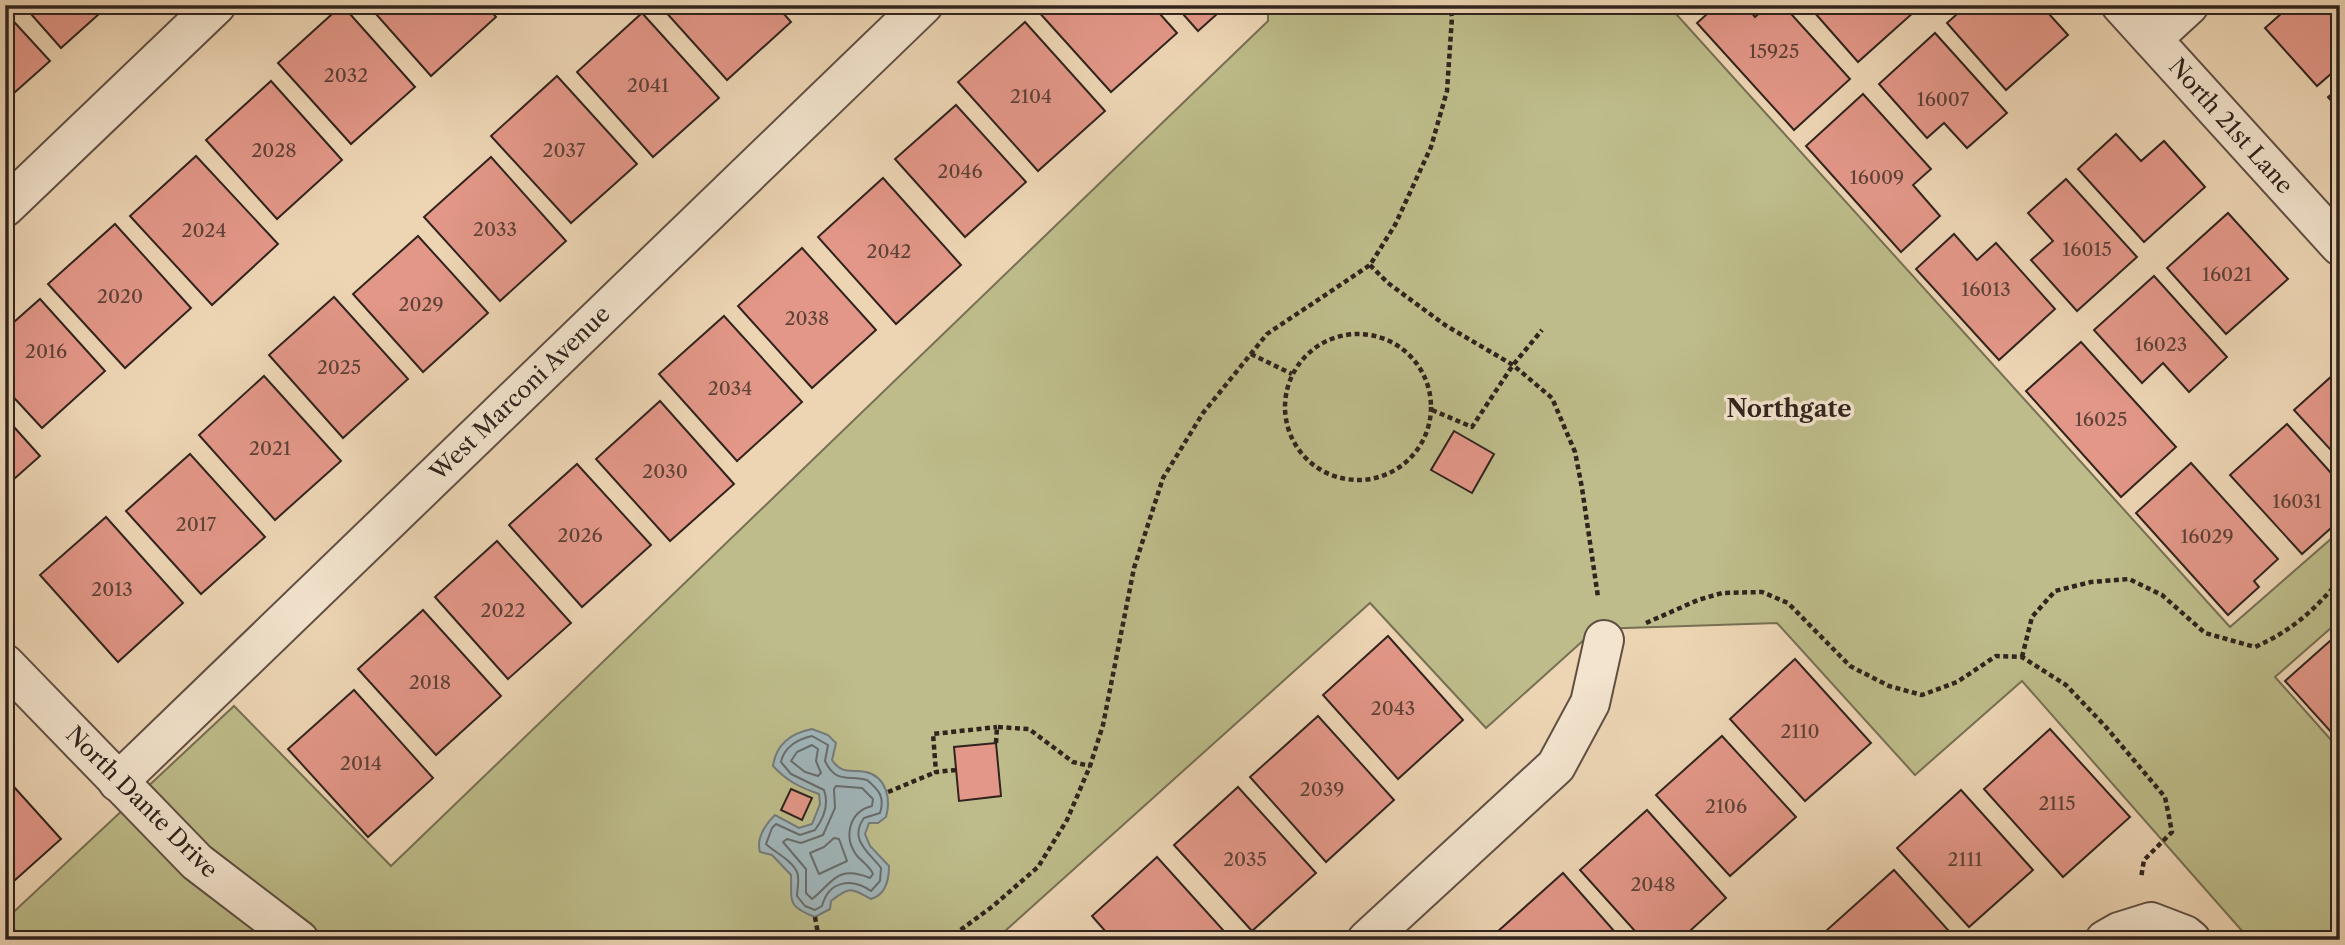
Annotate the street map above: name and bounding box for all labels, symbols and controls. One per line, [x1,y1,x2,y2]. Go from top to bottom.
house number: 15925 [1749,40,1799,63]
street label: North 21st Lane [2163,53,2299,199]
house number: 2032 [324,64,368,87]
house number: 2041 [627,74,669,97]
house number: 2104 [1010,85,1052,108]
house number: 16007 [1917,88,1970,111]
house number: 2028 [251,139,297,162]
house number: 2037 [543,139,586,162]
house number: 2046 [937,160,983,183]
house number: 16009 [1850,166,1904,189]
house number: 2033 [473,218,517,241]
house number: 2024 [182,219,226,242]
house number: 16015 [2062,238,2112,261]
house number: 2042 [867,240,912,263]
house number: 16021 [2202,263,2252,286]
house number: 16013 [1961,278,2011,301]
house number: 2020 [97,285,143,308]
house number: 2029 [398,293,444,316]
street label: West Marconi Avenue [423,300,616,487]
house number: 2038 [785,307,829,330]
house number: 16023 [2135,333,2187,356]
house number: 2016 [25,340,67,363]
house number: 2025 [317,356,361,379]
house number: 2034 [708,377,752,400]
district label: Northgate [1726,394,1852,423]
house number: 16025 [2075,408,2127,431]
house number: 2021 [249,437,291,460]
house number: 2030 [642,460,688,483]
house number: 16031 [2272,490,2322,513]
house number: 2017 [176,513,217,536]
house number: 2026 [557,524,603,547]
house number: 16029 [2180,525,2234,548]
house number: 2013 [91,578,133,601]
house number: 2022 [481,599,525,622]
house number: 2018 [409,671,451,694]
house number: 2043 [1371,697,1415,720]
street label: North Dante Drive [60,720,224,884]
house number: 2110 [1781,720,1819,743]
house number: 2014 [340,752,382,775]
house number: 2039 [1300,778,1344,801]
house number: 2115 [2038,792,2076,815]
house number: 2106 [1705,795,1747,818]
house number: 2035 [1223,848,1267,871]
house number: 2111 [1948,848,1982,871]
house number: 2048 [1630,873,1676,896]

